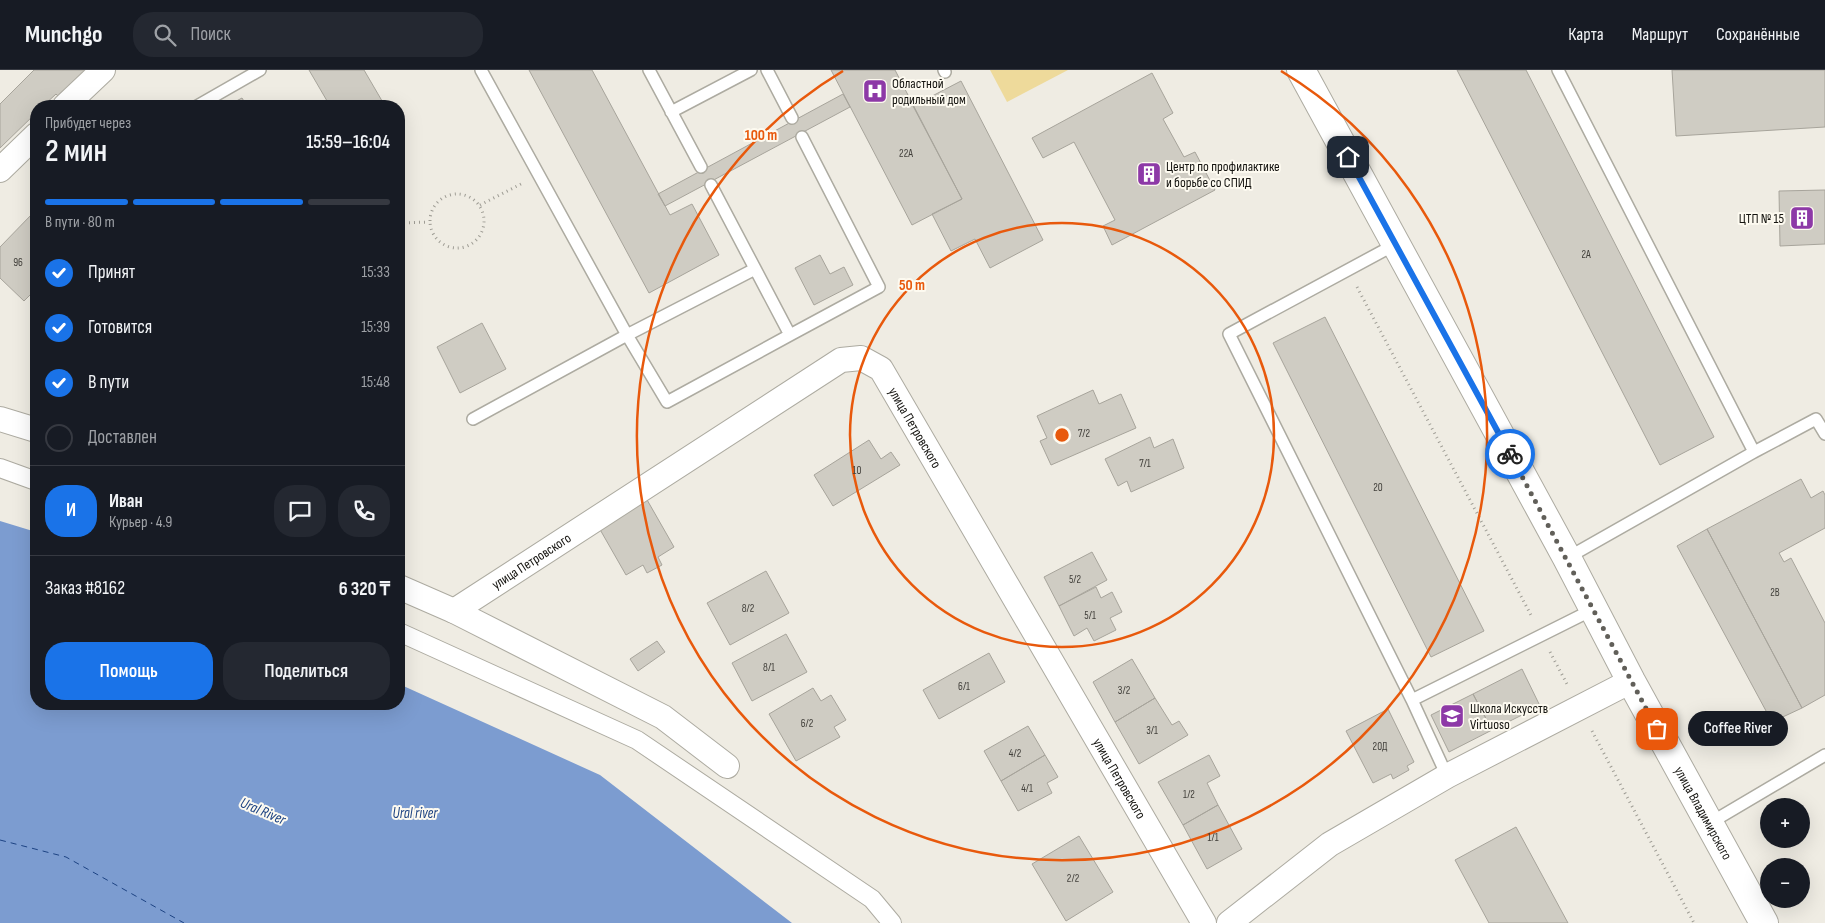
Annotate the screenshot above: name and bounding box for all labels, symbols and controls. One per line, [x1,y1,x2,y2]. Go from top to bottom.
search box [133,12,483,57]
text: Munchgo [25,20,103,49]
icon: search [151,21,179,49]
text: Поиск [191,23,231,46]
text: Карта [1568,24,1604,45]
text: Маршрут [1632,24,1688,45]
text: Сохранённые [1716,24,1800,45]
place label: Областной родильный дом [892,75,966,108]
hospital icon: Областной родильный дом [862,78,888,104]
text: Прибудет через [45,114,131,133]
text: 100 m [745,126,777,145]
text: 15:59–16:04 [306,131,390,154]
text: 2 мин [45,132,107,171]
pin [1327,136,1369,178]
icon: home [1334,143,1362,171]
house number: 22А [899,147,913,160]
place label: Центр по профилактике и борьбе со СПИД [1166,158,1280,191]
building icon: Центр по профилактике и борьбе со СПИД [1136,161,1162,187]
building icon: ЦТП № 15 [1789,205,1815,231]
place label: ЦТП № 15 [1739,210,1784,227]
text: В пути · 80 m [45,213,115,232]
house number: 2А [1581,248,1591,261]
house number: 96 [13,256,23,269]
icon: check [45,259,73,287]
text: Принят [88,261,135,284]
text: 15:33 [362,263,390,282]
text: 50 m [899,276,925,295]
icon: check [45,314,73,342]
text: Готовится [88,316,152,339]
text: 15:39 [361,318,390,337]
icon: check [45,369,73,397]
text: В пути [88,371,129,394]
text: 15:48 [361,373,390,392]
street label: улица Петровского [884,384,945,472]
text: Доставлен [88,426,157,449]
centre of rings [1053,426,1071,444]
house number: 7/2 [1078,427,1090,440]
courier [1485,429,1535,479]
icon: bike [1496,440,1524,468]
house number: 7/1 [1139,457,1151,470]
house number: 10 [853,464,861,477]
house number: 20 [1373,481,1383,494]
button: chat [274,485,326,537]
button: phone [338,485,390,537]
text: Иван [109,490,143,513]
text: И [66,499,76,522]
text: Курьер · 4.9 [109,513,172,532]
street label: улица Петровского [489,529,574,593]
house number: 5/2 [1069,573,1082,586]
text: Заказ #8162 [45,577,125,600]
text: 6 320 ₸ [339,578,390,601]
house number: 2В [1770,586,1780,599]
house number: 8/2 [742,602,755,615]
house number: 5/1 [1084,609,1096,622]
button: Помощь [45,642,213,700]
button: Поделиться [223,642,390,700]
house number: 8/1 [763,661,775,674]
house number: 6/1 [958,680,970,693]
house number: 3/2 [1118,684,1131,697]
place label: Школа Искусств Virtuoso [1470,700,1548,733]
school or university icon: Школа Искусств Virtuoso [1439,703,1465,729]
pin [1636,708,1678,750]
callout: Coffee River [1687,712,1787,746]
icon: bag [1643,715,1671,743]
house number: 6/2 [801,717,814,730]
text: Coffee River [1704,719,1772,738]
house number: 3/1 [1146,724,1158,737]
street label: улица Петровского [1089,735,1150,822]
house number: 20Д [1373,740,1388,753]
house number: 4/2 [1009,747,1022,760]
street label: улица Владимирского [1671,764,1736,863]
house number: 4/1 [1021,782,1033,795]
house number: 1/2 [1183,788,1195,801]
water label: Ural River [237,793,289,830]
map controls [1760,798,1810,908]
button: + [1760,798,1810,848]
water label: Ural river [393,804,438,823]
house number: 1/1 [1207,831,1219,844]
button: − [1760,858,1810,908]
house number: 2/2 [1067,872,1080,885]

